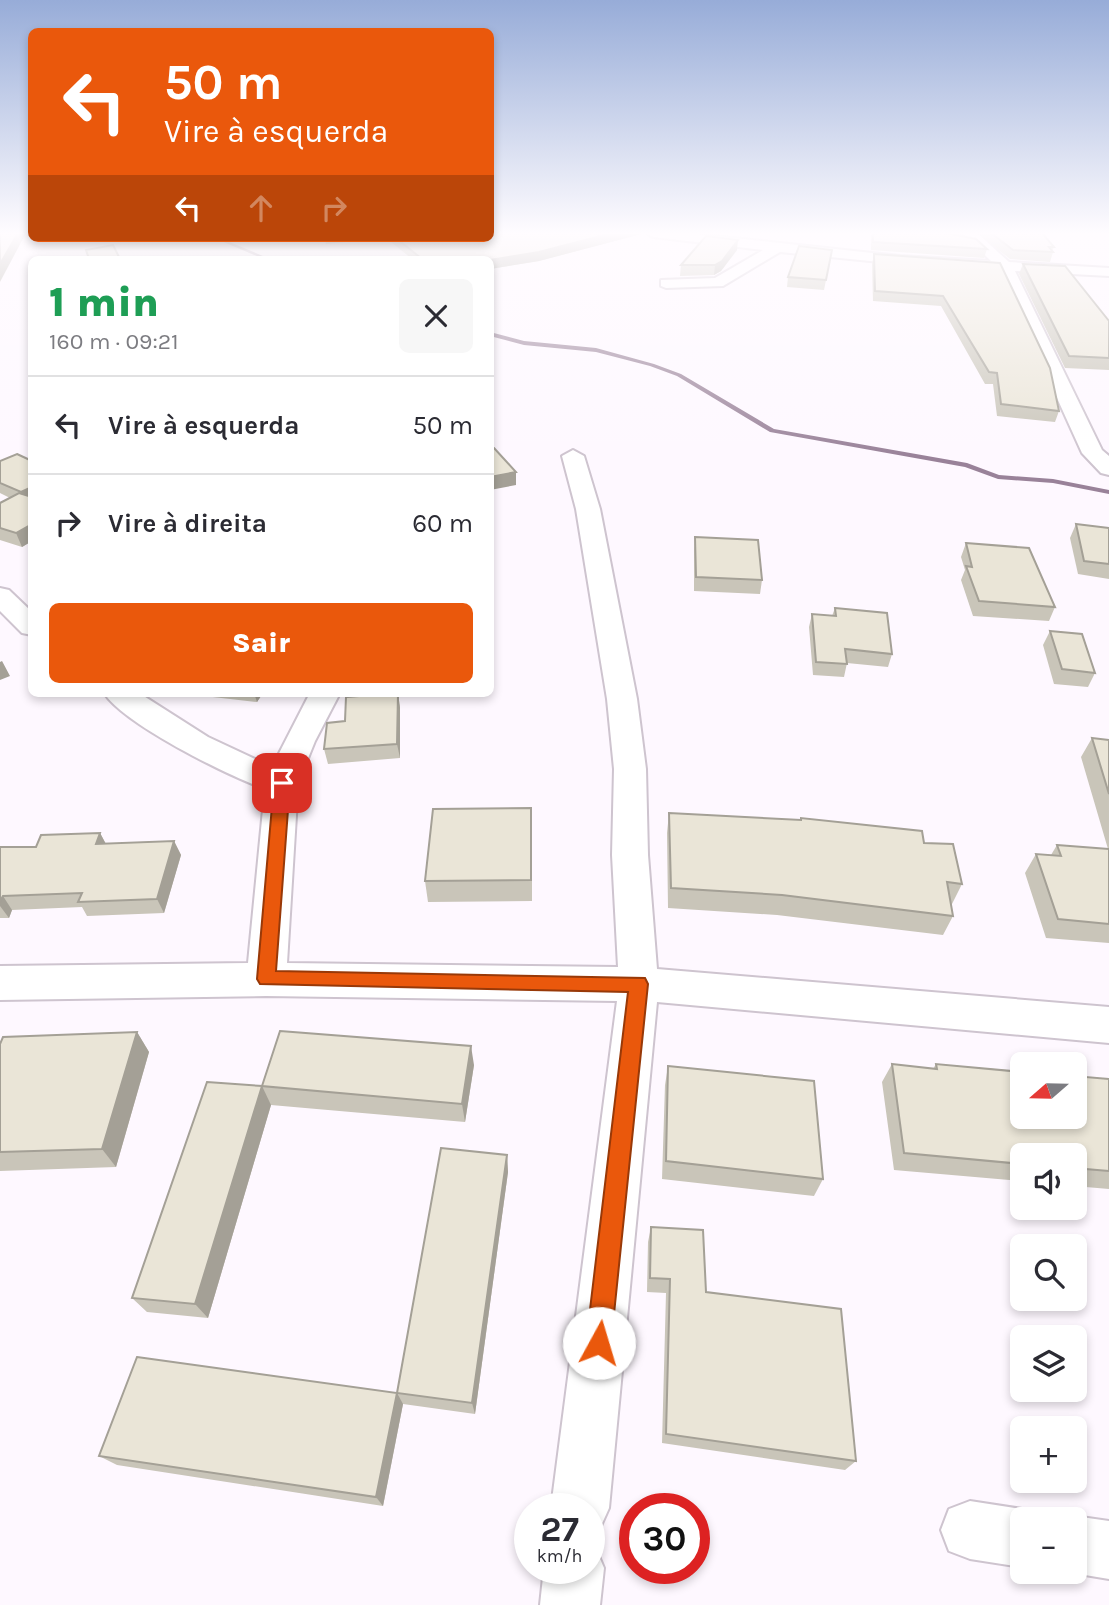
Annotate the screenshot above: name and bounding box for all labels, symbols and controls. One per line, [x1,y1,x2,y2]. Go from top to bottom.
text: 50 m [164,54,282,111]
icon: left [49,56,140,147]
text: Vire à esquerda [164,113,388,150]
icon: left [169,189,207,227]
icon: ahead [242,189,280,227]
icon: right [315,189,353,227]
text: 1 min [49,277,159,327]
button: close [399,279,473,353]
text: 160 m · 09:21 [49,328,179,355]
icon: left [49,406,87,444]
text: Vire à esquerda [108,410,299,441]
text: 50 m [412,410,473,441]
icon: right [49,504,87,542]
text: Vire à direita [108,508,267,539]
text: 60 m [412,508,473,539]
button: Sair [49,603,473,683]
pin [252,753,312,813]
icon: arrive [263,764,301,802]
north arrow [1010,1052,1087,1129]
map controls [1010,1052,1087,1584]
button: sound [1010,1143,1087,1220]
button: search [1010,1234,1087,1311]
position arrow [562,1306,636,1380]
button: layers [1010,1325,1087,1402]
button: + [1010,1416,1087,1493]
speed limit sign: 30 [619,1493,710,1584]
button: − [1010,1507,1087,1584]
text: 27 [540,1509,579,1550]
text: km/h [537,1545,582,1567]

